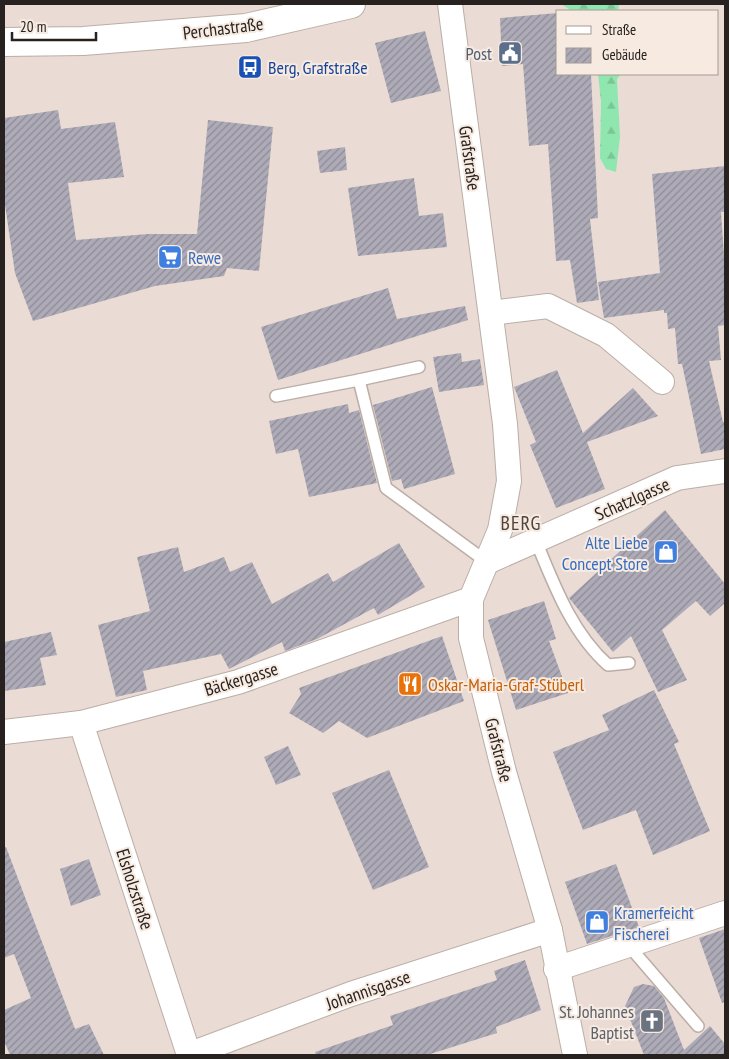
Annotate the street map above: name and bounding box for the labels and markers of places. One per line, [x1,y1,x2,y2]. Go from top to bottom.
public building icon: Post [497,40,523,66]
place label: Post [466,42,492,65]
bus stop icon: Berg, Grafstraße [237,54,263,80]
place label: Berg, Grafstraße [268,56,368,79]
supermarket icon: Rewe [157,244,183,270]
place label: Rewe [188,246,221,269]
place label: Alte Liebe Concept Store [562,531,648,575]
shop icon: Alte Liebe Concept Store [653,539,679,565]
restaurant icon: Oskar-Maria-Graf-Stüberl [397,671,423,697]
place label: Oskar-Maria-Graf-Stüberl [428,673,585,696]
place label: Kramerfeicht Fischerei [614,901,694,945]
shop icon: Kramerfeicht Fischerei [584,909,610,935]
place label: St. Johannes Baptist [559,1000,634,1044]
church icon: St. Johannes Baptist [639,1008,665,1034]

